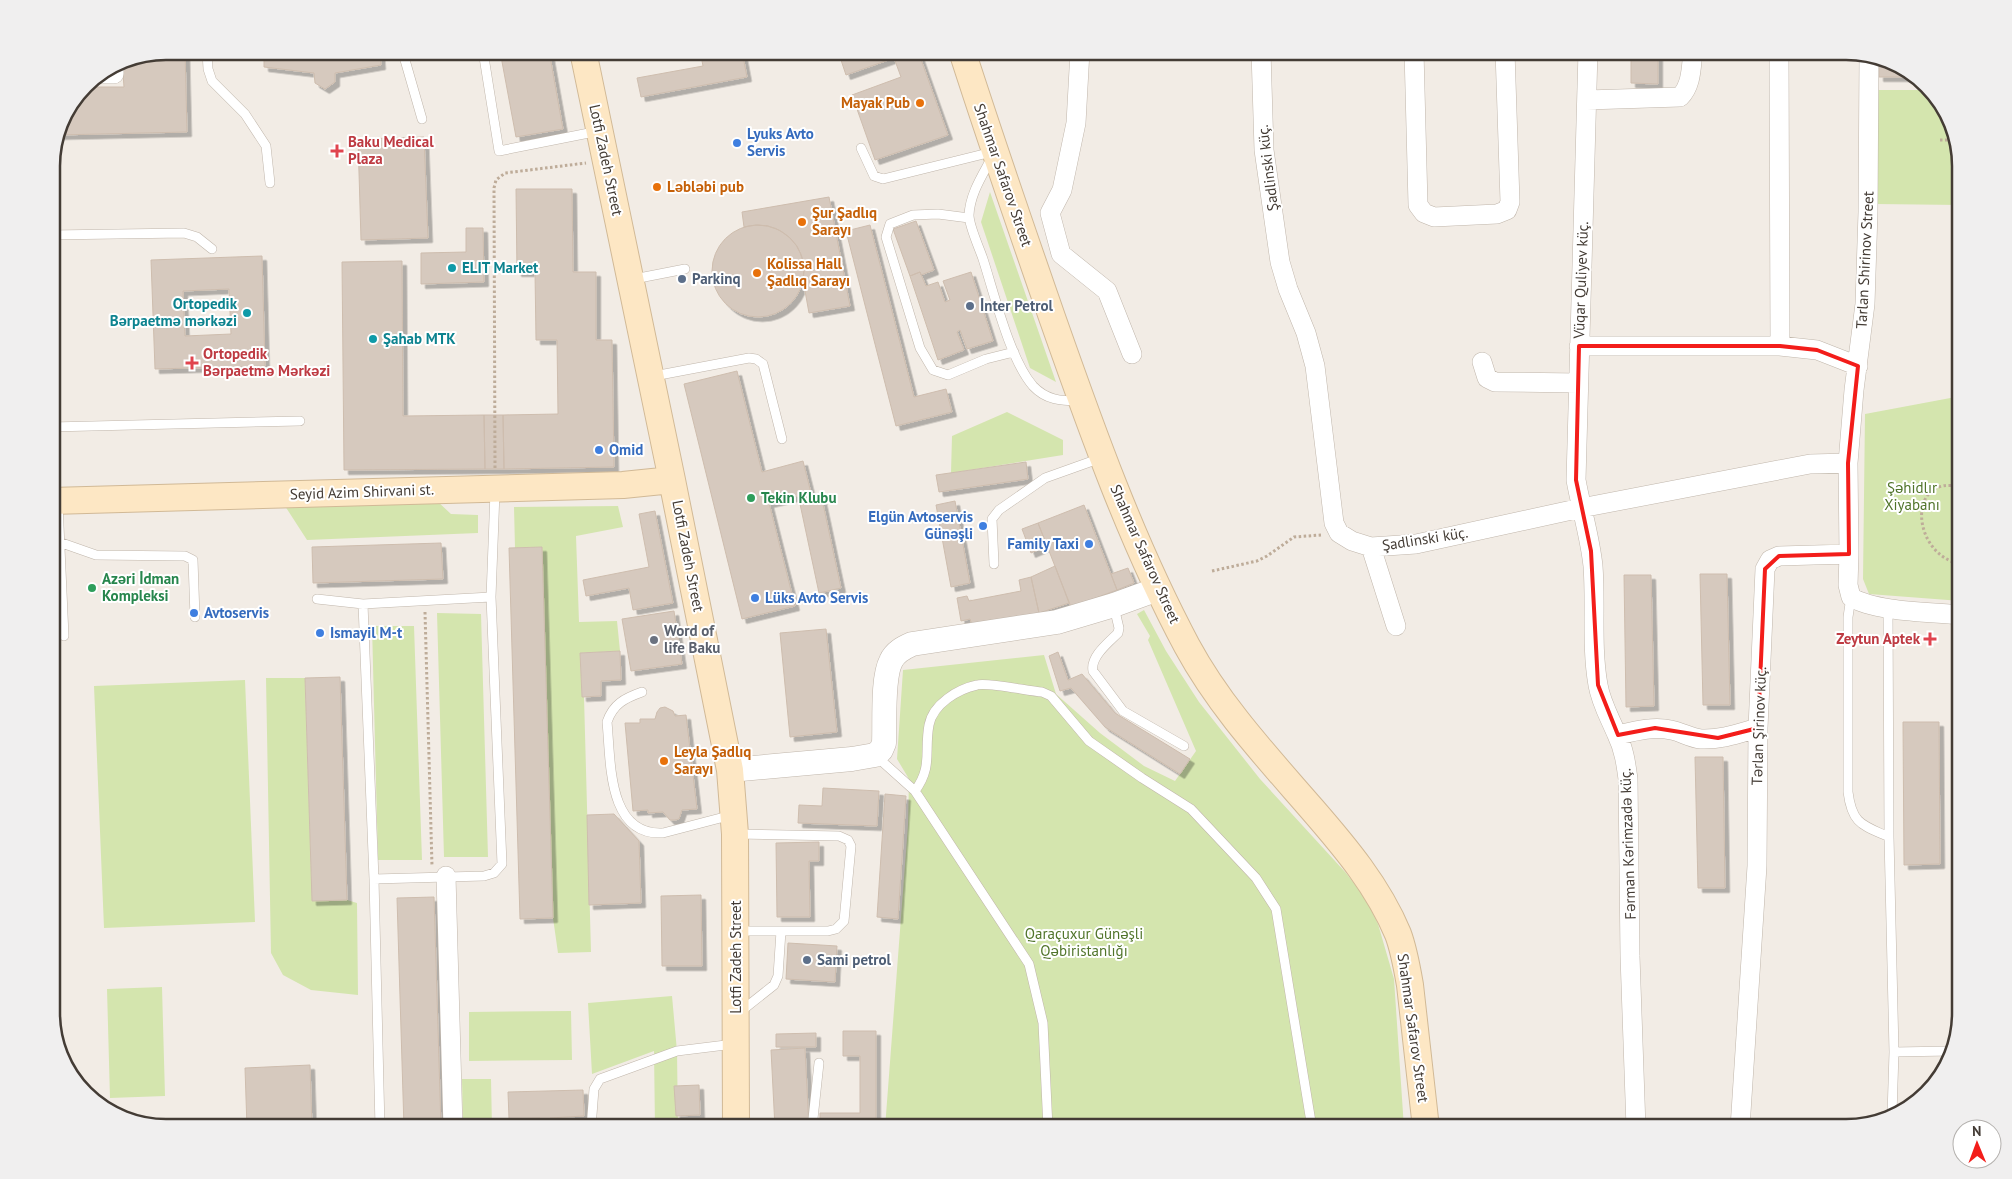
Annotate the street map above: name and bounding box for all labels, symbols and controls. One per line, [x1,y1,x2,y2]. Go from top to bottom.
place label: Mayak Pub [841,93,910,112]
marker: Mayak Pub [914,97,926,109]
street label: Shahmar Safarov Street [970,101,1037,249]
street label: Lotfi Zadeh Street [585,103,628,217]
place label: Lyuks Avto Servis [747,124,814,160]
street label: Şadlinski küç. [1253,124,1282,212]
place label: Baku Medical Plaza [348,132,434,168]
marker: Lyuks Avto Servis [731,137,743,149]
marker: Baku Medical Plaza [330,144,344,158]
place label: Ləbləbi pub [667,177,744,196]
marker: Ləbləbi pub [651,181,663,193]
street label: Tarlan Shirinov Street [1851,191,1878,329]
place label: Şur Şadlıq Sarayı [812,203,877,239]
marker: Şur Şadlıq Sarayı [796,216,808,228]
street label: Vüqar Quliyev küç. [1569,221,1592,340]
place label: Kolissa Hall Şadlıq Sarayı [767,254,850,290]
place label: ELIT Market [462,258,539,277]
marker: ELIT Market [446,262,458,274]
marker: Kolissa Hall Şadlıq Sarayı [751,267,763,279]
place label: Parkinq [692,269,740,288]
marker: Parkinq [676,273,688,285]
place label: Ortopedik Bərpaetmə mərkəzi [110,294,238,330]
place label: İnter Petrol [980,296,1054,315]
marker: İnter Petrol [964,300,976,312]
marker: Ortopedik Bərpaetmə mərkəzi [241,307,253,319]
place label: Şahab MTK [383,329,456,348]
marker: Şahab MTK [367,333,379,345]
place label: Ortopedik Bərpaetmə Mərkəzi [203,344,330,380]
marker: Ortopedik Bərpaetmə Mərkəzi [185,356,199,370]
place label: Omid [609,440,643,459]
marker: Omid [593,444,605,456]
park label: Şəhidlır Xiyabanı [1884,478,1940,514]
street label: Seyid Azim Shirvani st. [290,479,434,504]
street label: Shahmar Safarov Street [1106,481,1185,626]
place label: Tekin Klubu [761,488,836,507]
marker: Tekin Klubu [745,492,757,504]
street label: Lotfi Zadeh Street [668,498,709,613]
place label: Elgün Avtoservis Günəşli [868,507,973,543]
marker: Elgün Avtoservis Günəşli [977,520,989,532]
street label: Şadlinski küç. [1381,522,1469,555]
place label: Family Taxi [1007,534,1079,553]
marker: Family Taxi [1083,538,1095,550]
place label: Azəri İdman Kompleksi [102,569,179,605]
marker: Azəri İdman Kompleksi [86,582,98,594]
place label: Lüks Avto Servis [765,588,868,607]
marker: Lüks Avto Servis [749,592,761,604]
place label: Avtoservis [204,603,269,622]
marker: Avtoservis [188,607,200,619]
place label: Word of life Baku [664,621,720,657]
place label: Ismayil M-t [330,623,403,642]
marker: Ismayil M-t [314,627,326,639]
place label: Zeytun Aptek [1836,629,1921,648]
marker: Zeytun Aptek [1924,633,1936,645]
marker: Word of life Baku [648,634,660,646]
street label: Tərlan Şirinov küç. [1747,666,1770,786]
place label: Leyla Şadlıq Sarayı [674,742,751,778]
marker: Leyla Şadlıq Sarayı [658,755,670,767]
street label: Fərman Kərimzadə küç. [1615,768,1640,920]
street label: Lotfi Zadeh Street [726,900,745,1014]
park label: Qaraçuxur Günəşli Qəbiristanlığı [1025,924,1143,960]
place label: Sami petrol [817,950,892,969]
street label: Shahmar Safarov Street [1394,952,1433,1104]
marker: Sami petrol [801,954,813,966]
north arrow [1952,1119,2002,1169]
text: N [1972,1122,1982,1140]

